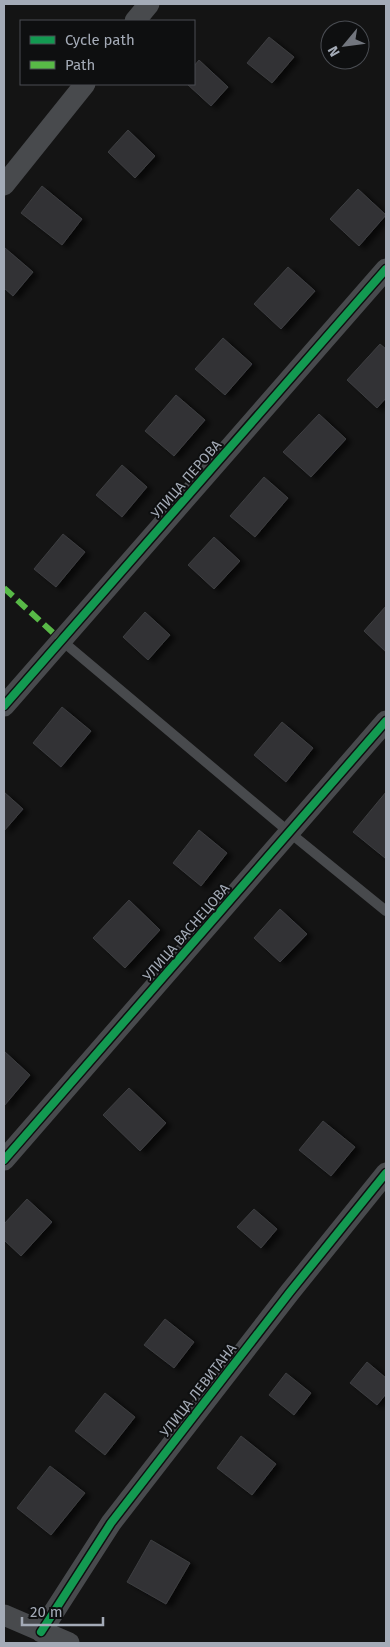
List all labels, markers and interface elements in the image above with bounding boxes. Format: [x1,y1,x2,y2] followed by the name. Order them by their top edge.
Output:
[20,20,195,85] legend
[320,20,370,70] north arrow
[65,31,135,49] text: Cycle path
[324,43,344,59] text: N
[65,56,95,74] text: Path
[148,437,225,522] street label: УЛИЦА ПЕРОВА
[139,880,233,985] street label: УЛИЦА ВАСНЕЦОВА
[157,1340,240,1440] street label: УЛИЦА ЛЕВИТАНА
[22,1594,104,1626] scale bar
[30,1603,63,1621] text: 20 m

